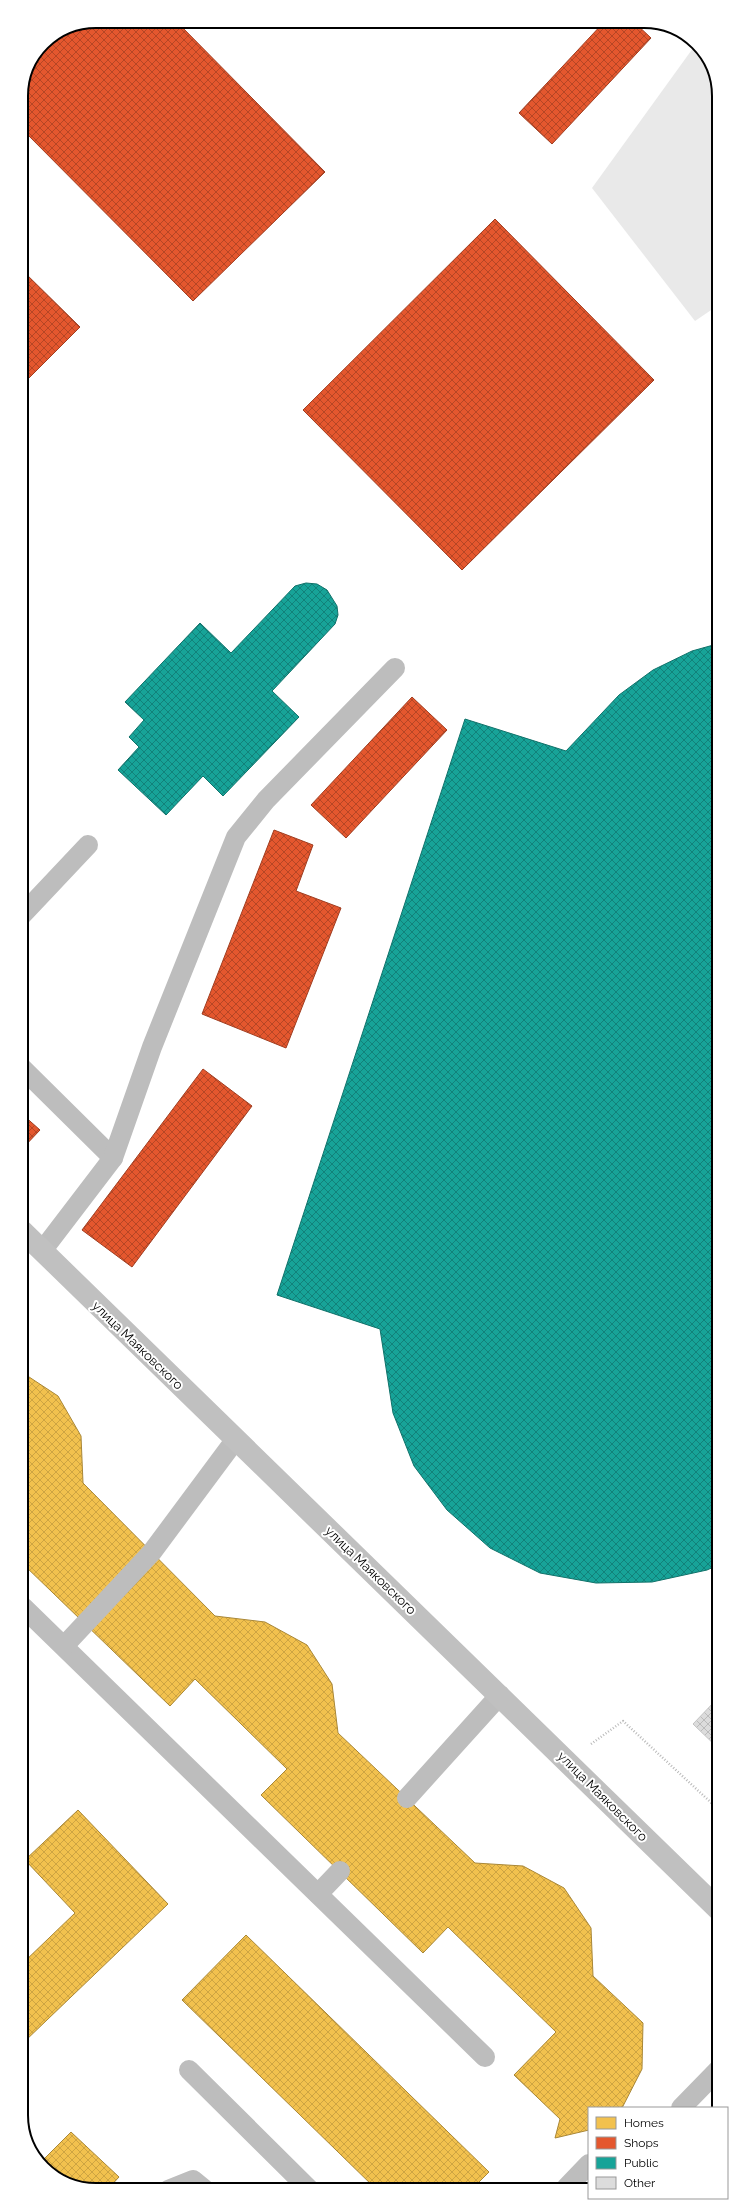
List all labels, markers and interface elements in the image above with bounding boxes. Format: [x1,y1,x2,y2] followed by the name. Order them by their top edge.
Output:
[89,1298,186,1393] street label: улица Маяковского
[322,1523,419,1618] street label: улица Маяковского
[555,1748,651,1844] street label: улица Маяковского
[588,2107,728,2199] legend
[624,2116,664,2130] text: Homes
[624,2136,659,2150] text: Shops
[624,2156,659,2170] text: Public
[624,2176,656,2190] text: Other

